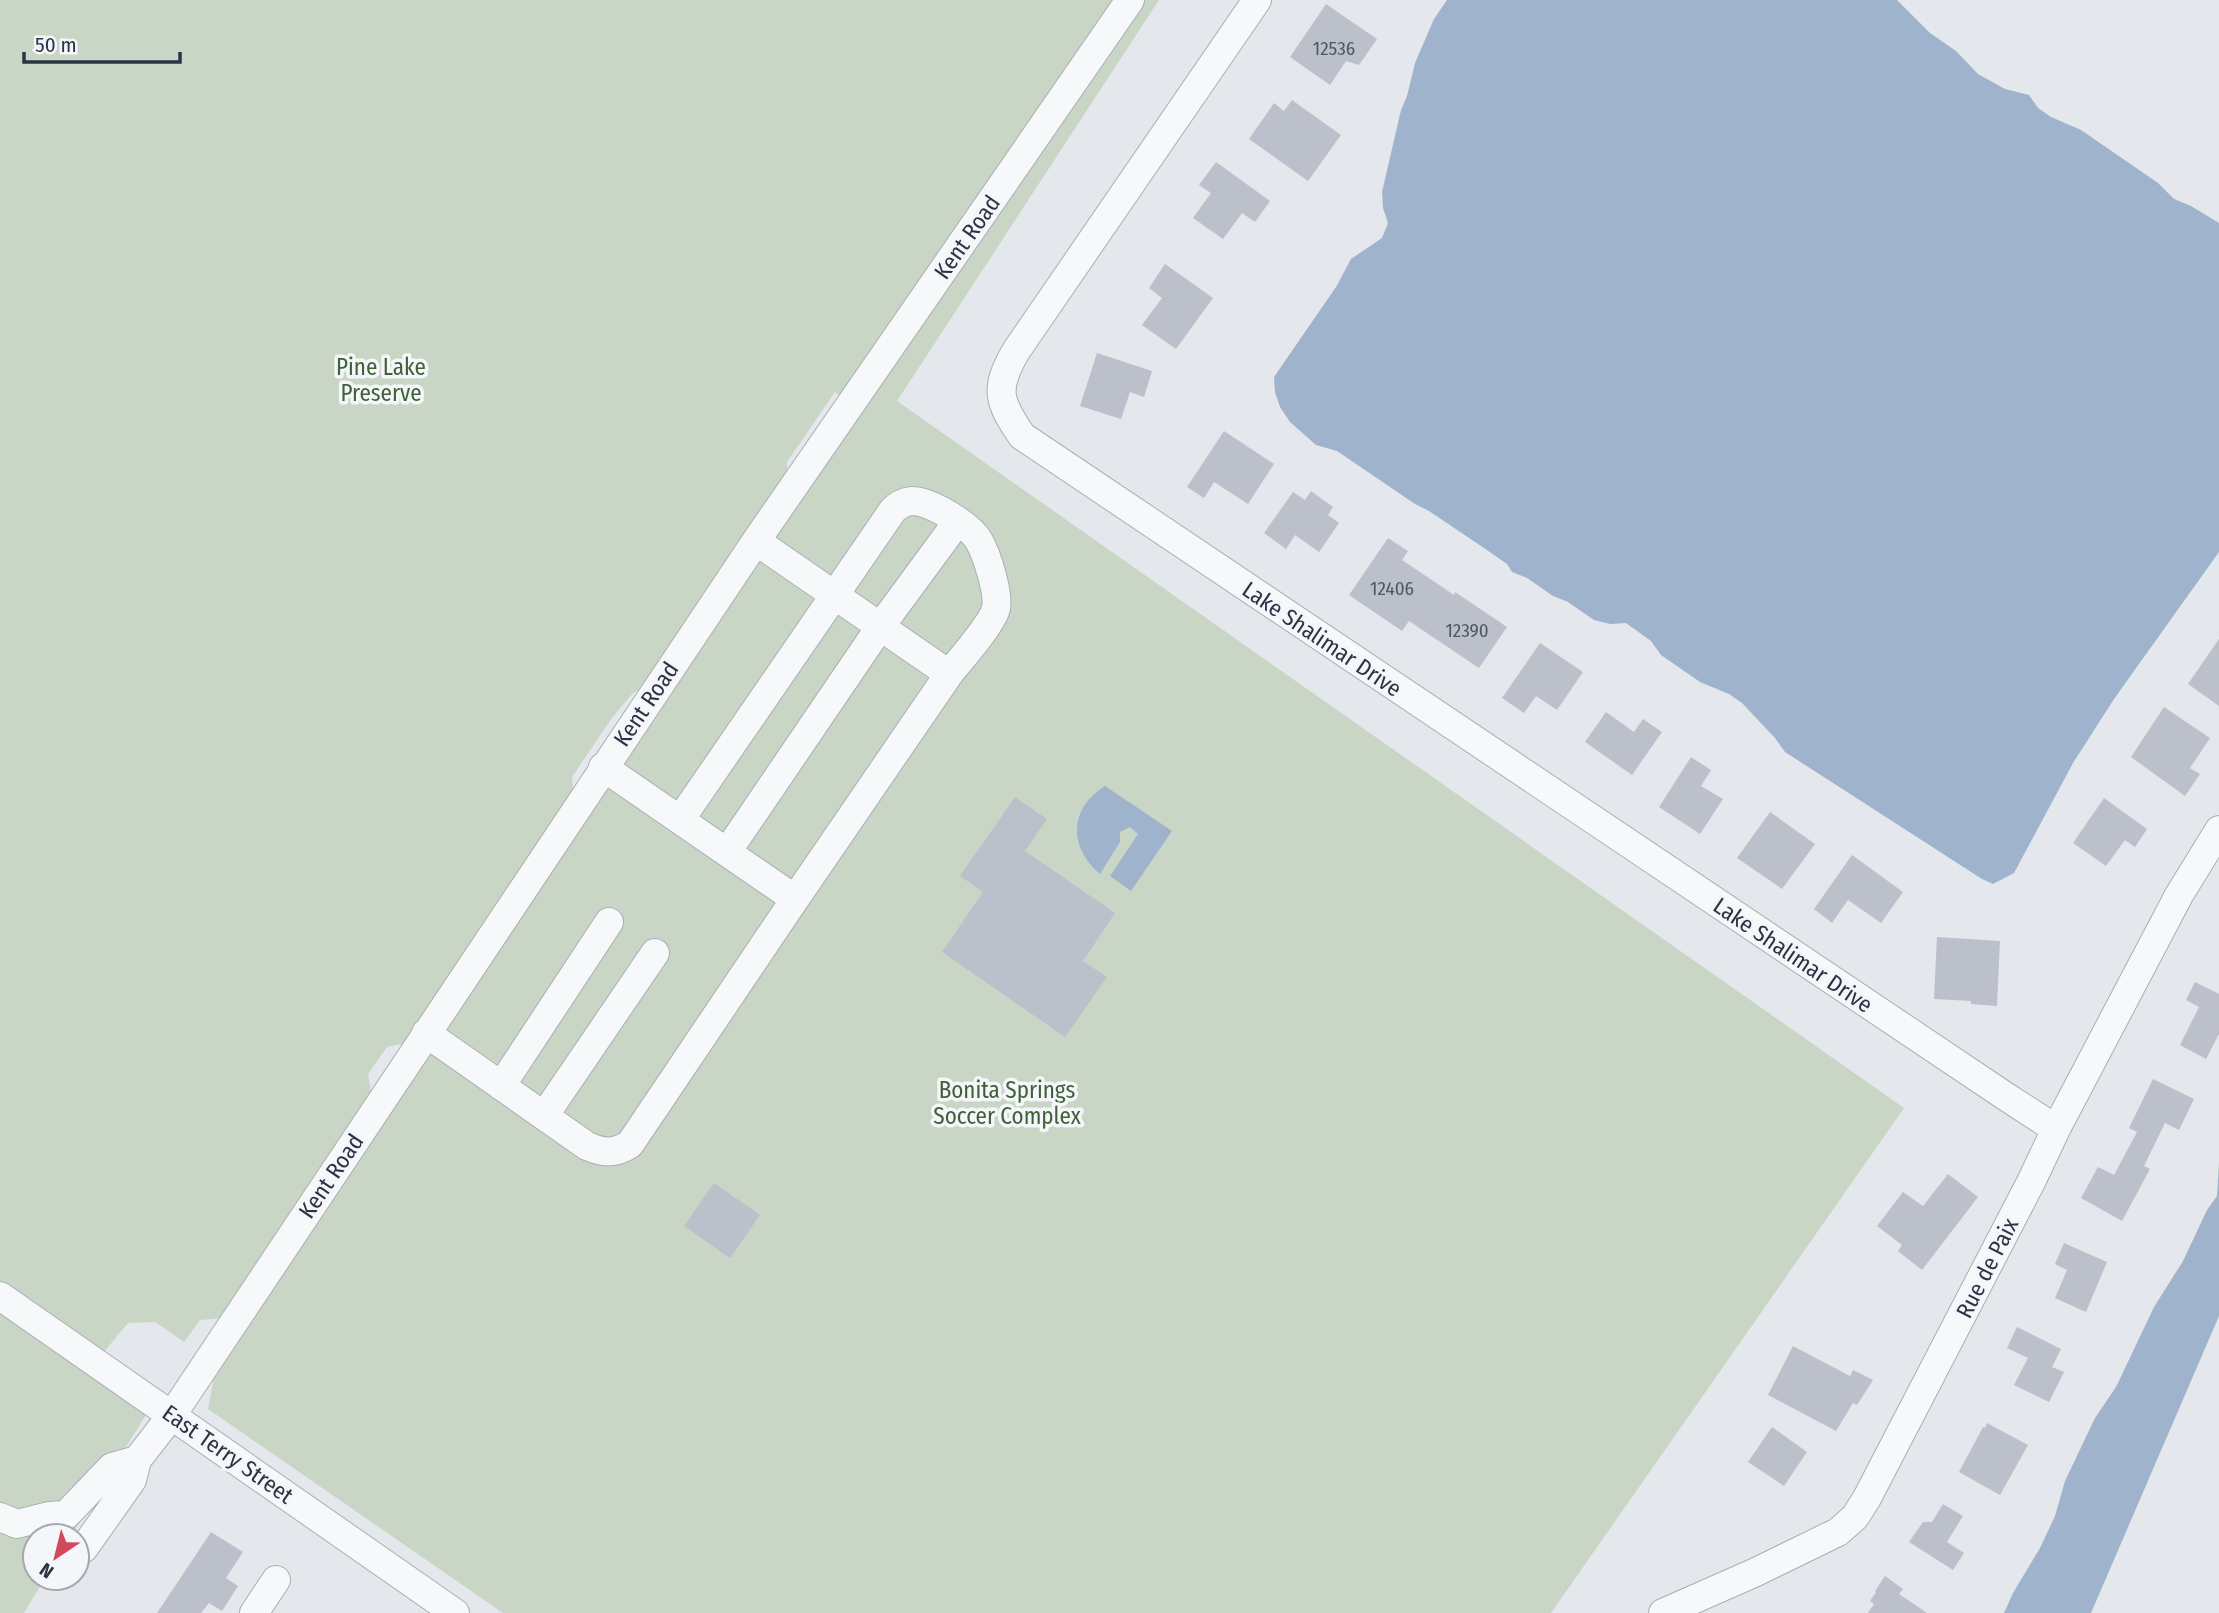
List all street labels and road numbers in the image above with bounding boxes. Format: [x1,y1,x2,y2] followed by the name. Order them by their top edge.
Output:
[928,190,1006,284] street label: Kent Road
[1237,575,1407,703] street label: Lake Shalimar Drive
[608,656,684,752] street label: Kent Road
[1708,891,1878,1019] street label: Lake Shalimar Drive
[293,1128,369,1224] street label: Kent Road
[1950,1213,2024,1323] street label: Rue de Paix
[157,1399,299,1510] street label: East Terry Street

